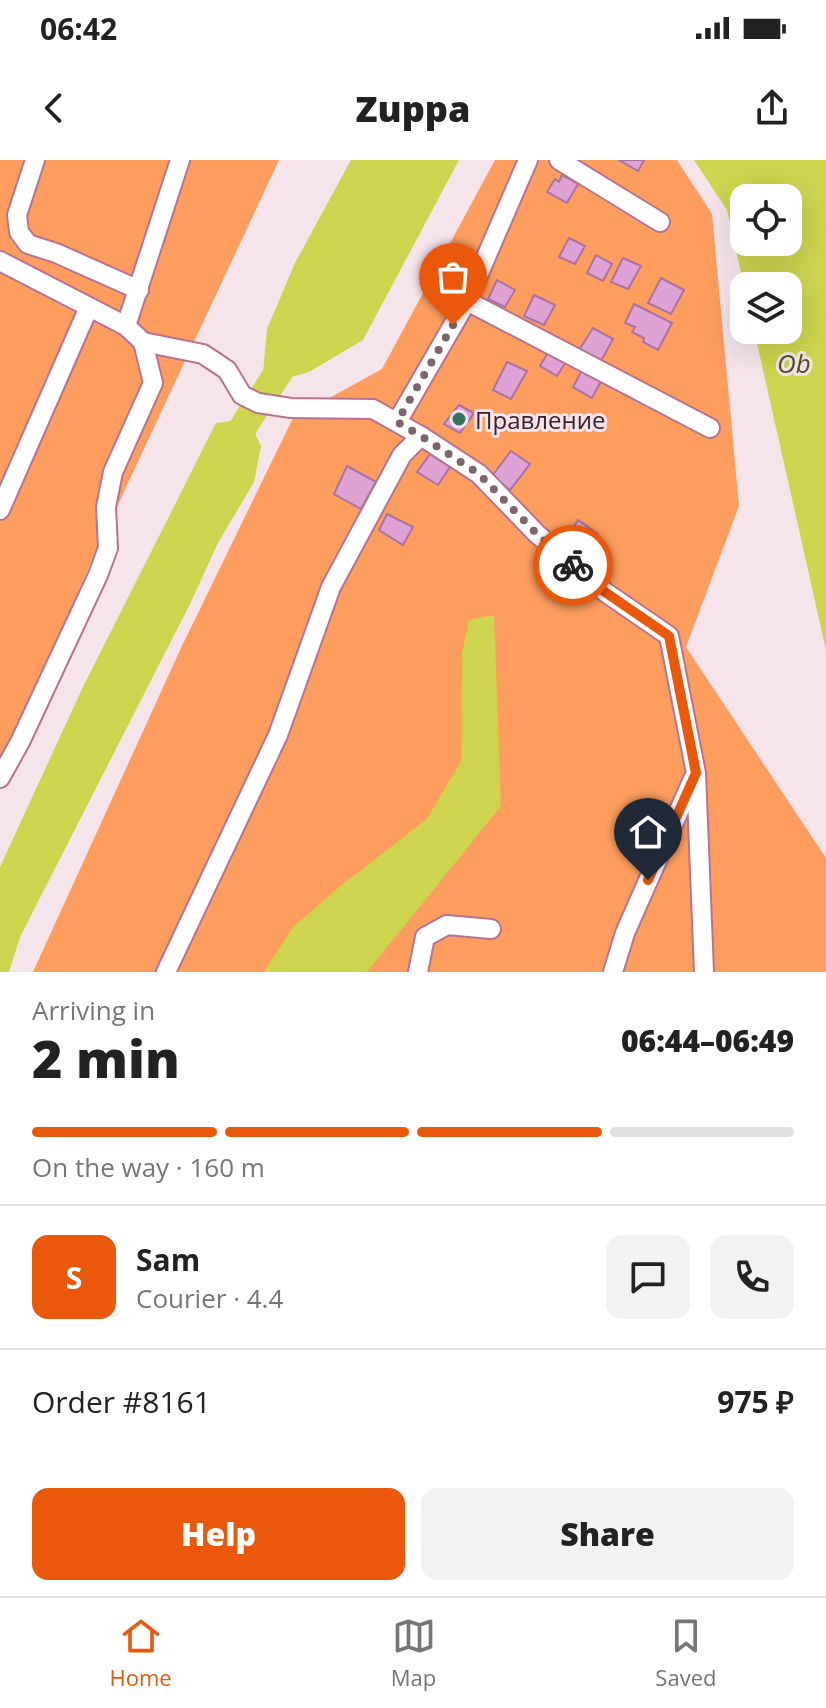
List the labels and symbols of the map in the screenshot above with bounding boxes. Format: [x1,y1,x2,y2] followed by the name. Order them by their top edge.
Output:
[419,243,487,325] pin
[777,345,811,381] water label: Ob
[475,403,605,436] place label: Правление
[450,410,468,428] marker: Правление
[533,525,613,605] courier
[614,798,682,880] pin

